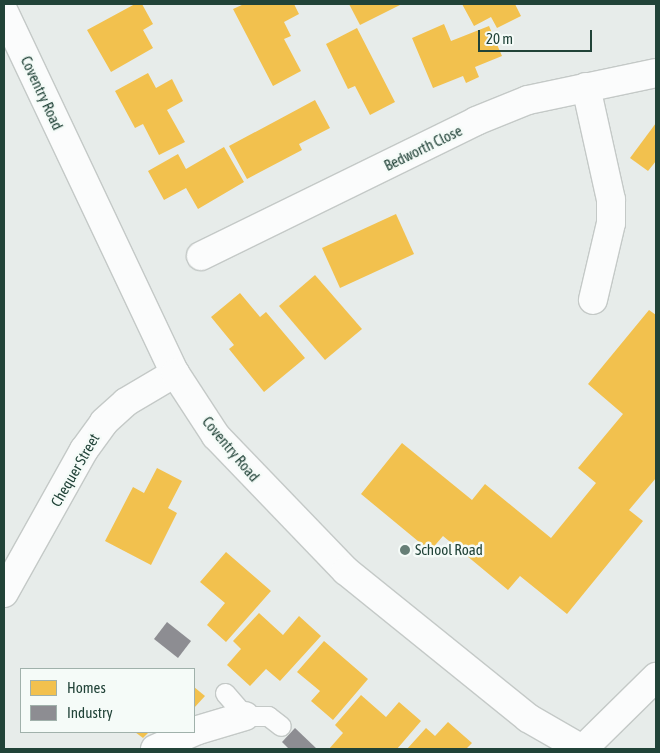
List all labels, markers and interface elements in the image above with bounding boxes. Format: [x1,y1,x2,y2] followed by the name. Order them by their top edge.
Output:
[480,20,594,52] scale bar
[486,30,513,47] text: 20 m
[17,53,67,133] street label: Coventry Road
[381,121,465,175] street label: Bedworth Close
[199,413,263,485] street label: Coventry Road
[47,430,103,510] street label: Chequer Street
[415,541,483,559] place label: School Road
[399,544,411,556] marker: School Road
[20,668,195,733] legend
[67,679,106,696] text: Homes
[67,704,113,721] text: Industry

